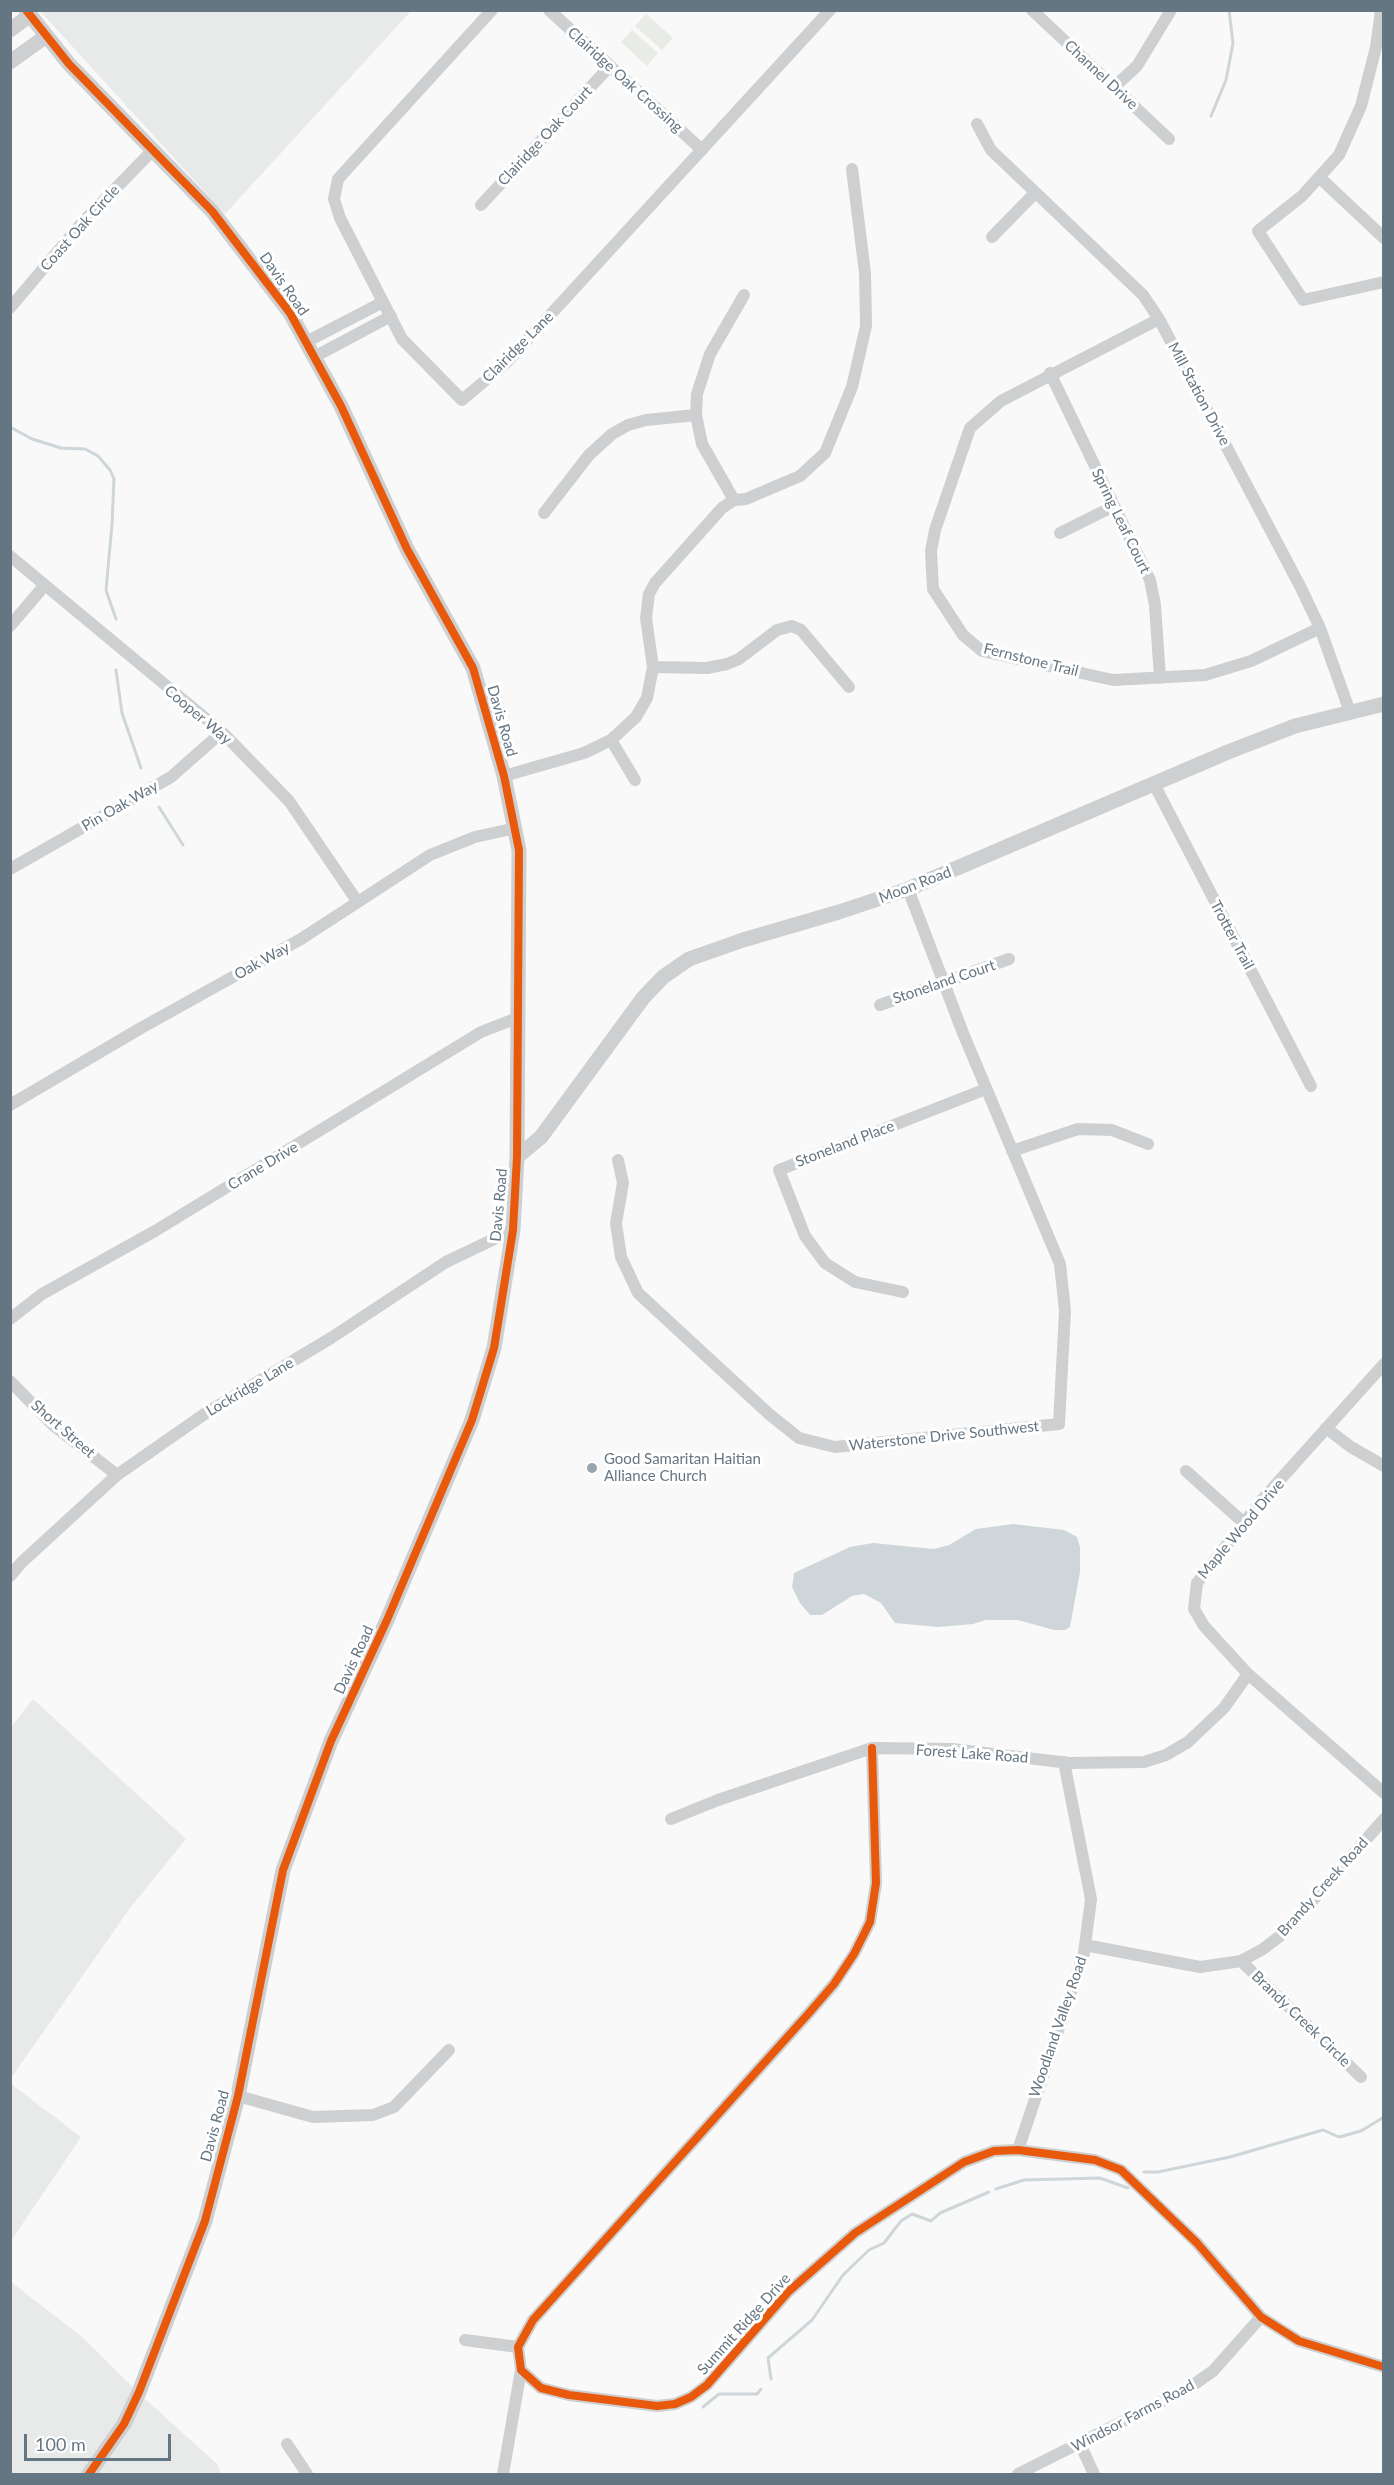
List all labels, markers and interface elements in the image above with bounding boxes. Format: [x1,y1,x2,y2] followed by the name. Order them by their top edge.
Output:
[564,24,686,136] street label: Clairidge Oak Crossing
[1061,36,1141,114] street label: Channel Drive
[494,82,596,190] street label: Clairidge Oak Court
[37,181,123,275] street label: Coast Oak Circle
[256,249,312,319] street label: Davis Road
[479,308,557,386] street label: Clairidge Lane
[1164,339,1234,449] street label: Mill Station Drive
[1088,466,1154,576] street label: Spring Leaf Court
[982,640,1080,680] street label: Fernstone Trail
[161,682,235,748] street label: Cooper Way
[483,683,521,759] street label: Davis Road
[79,777,161,835] street label: Pin Oak Way
[876,863,954,907] street label: Moon Road
[1206,898,1258,972] street label: Trotter Trail
[231,938,293,984] street label: Oak Way
[890,956,998,1008] street label: Stoneland Court
[793,1117,897,1171] street label: Stoneland Place
[225,1138,301,1194] street label: Crane Drive
[487,1168,511,1242] street label: Davis Road
[203,1354,297,1420] street label: Lockridge Lane
[27,1396,99,1462] street label: Short Street
[848,1417,1040,1455] street label: Waterstone Drive Southwest
[604,1450,761,1485] place label: Good Samaritan Haitian Alliance Church
[585,1461,599,1475] marker: Good Samaritan Haitian Alliance Church
[1194,1476,1288,1582] street label: Maple Wood Drive
[330,1623,378,1697] street label: Davis Road
[915,1741,1029,1767] street label: Forest Lake Road
[1274,1834,1372,1940] street label: Brandy Creek Road
[1025,1954,1091,2100] street label: Woodland Valley Road
[1248,1967,1354,2071] street label: Brandy Creek Circle
[197,2088,233,2164] street label: Davis Road
[694,2270,794,2378] street label: Summit Ridge Drive
[1069,2376,1197,2456] street label: Windsor Farms Road
[27,2422,174,2460] scale bar
[35,2433,86,2455] text: 100 m

